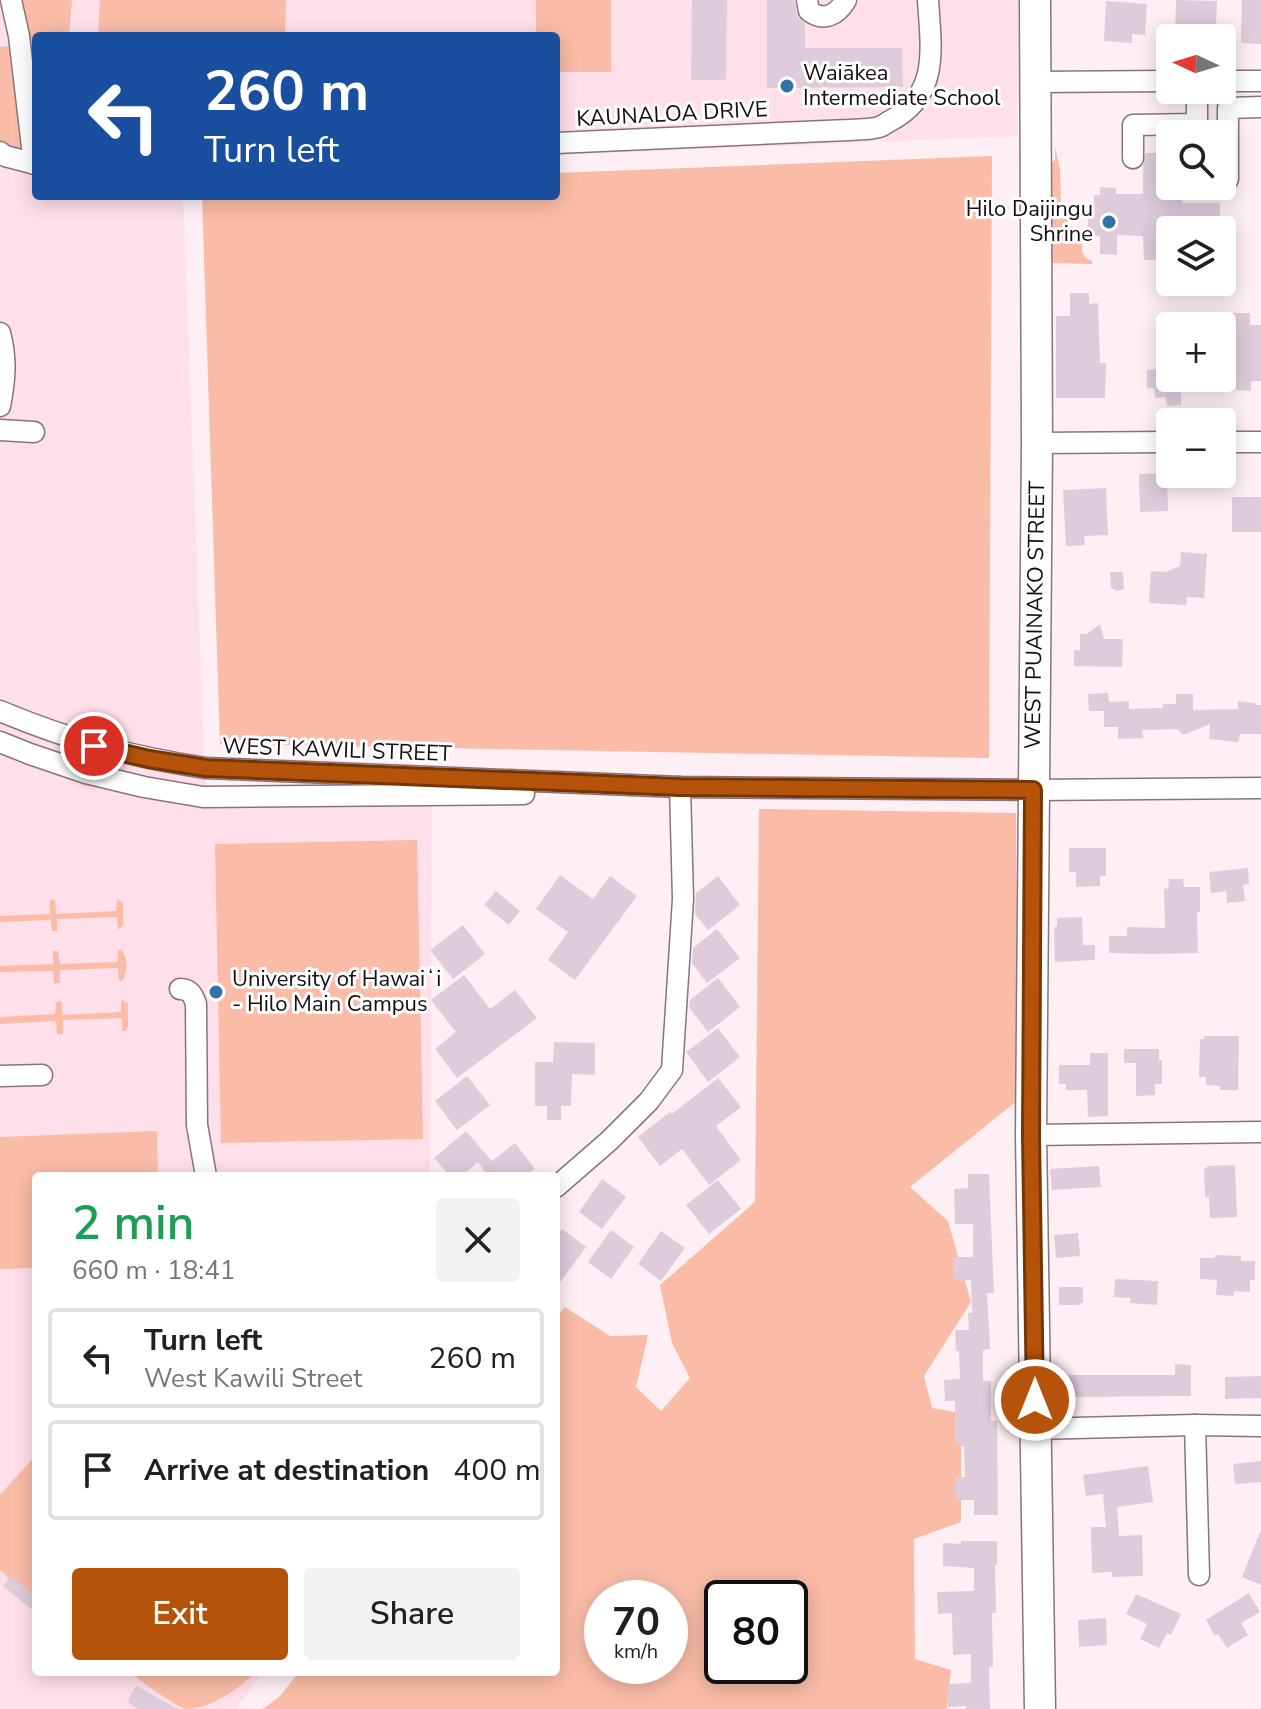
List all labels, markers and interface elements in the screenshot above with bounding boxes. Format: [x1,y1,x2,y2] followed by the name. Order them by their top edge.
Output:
[1156,24,1236,104] north arrow
[1156,24,1236,488] map controls
[204,53,369,130] text: 260 m
[803,58,1001,113] place label: Waiākea Intermediate School
[72,64,176,168] icon: left
[778,77,796,95] marker: Waiākea Intermediate School
[576,94,768,134] street label: KAUNALOA DRIVE
[1156,120,1236,200] button: search
[204,126,339,175] text: Turn left
[966,194,1093,249] place label: Hilo Daijingu Shrine
[1100,213,1118,231] marker: Hilo Daijingu Shrine
[1156,216,1236,296] button: layers
[1156,312,1236,392] button: +
[1156,408,1236,488] button: −
[1018,480,1052,749] street label: WEST PUAINAKO STREET
[60,712,128,780] pin
[72,724,116,768] icon: arrive
[222,731,453,769] street label: WEST KAWILI STREET
[232,964,441,1019] place label: University of Hawaiʻi - Hilo Main Campus
[207,983,225,1001] marker: University of Hawaiʻi - Hilo Main Campus
[72,1190,194,1256] text: 2 min
[436,1198,520,1282] button: close
[72,1253,235,1288] text: 660 m · 18:41
[144,1320,262,1361] text: Turn left
[76,1336,120,1380] icon: left
[429,1338,516,1379] text: 260 m
[993,1358,1077,1442] position arrow
[144,1361,362,1396] text: West Kawili Street
[76,1448,120,1492] icon: arrive
[144,1450,429,1491] text: Arrive at destination
[453,1450,541,1491] text: 400 m
[72,1568,288,1660] button: Exit
[304,1568,520,1660] button: Share
[704,1580,808,1684] speed limit sign: 80
[612,1595,660,1649] text: 70
[614,1638,658,1665] text: km/h

